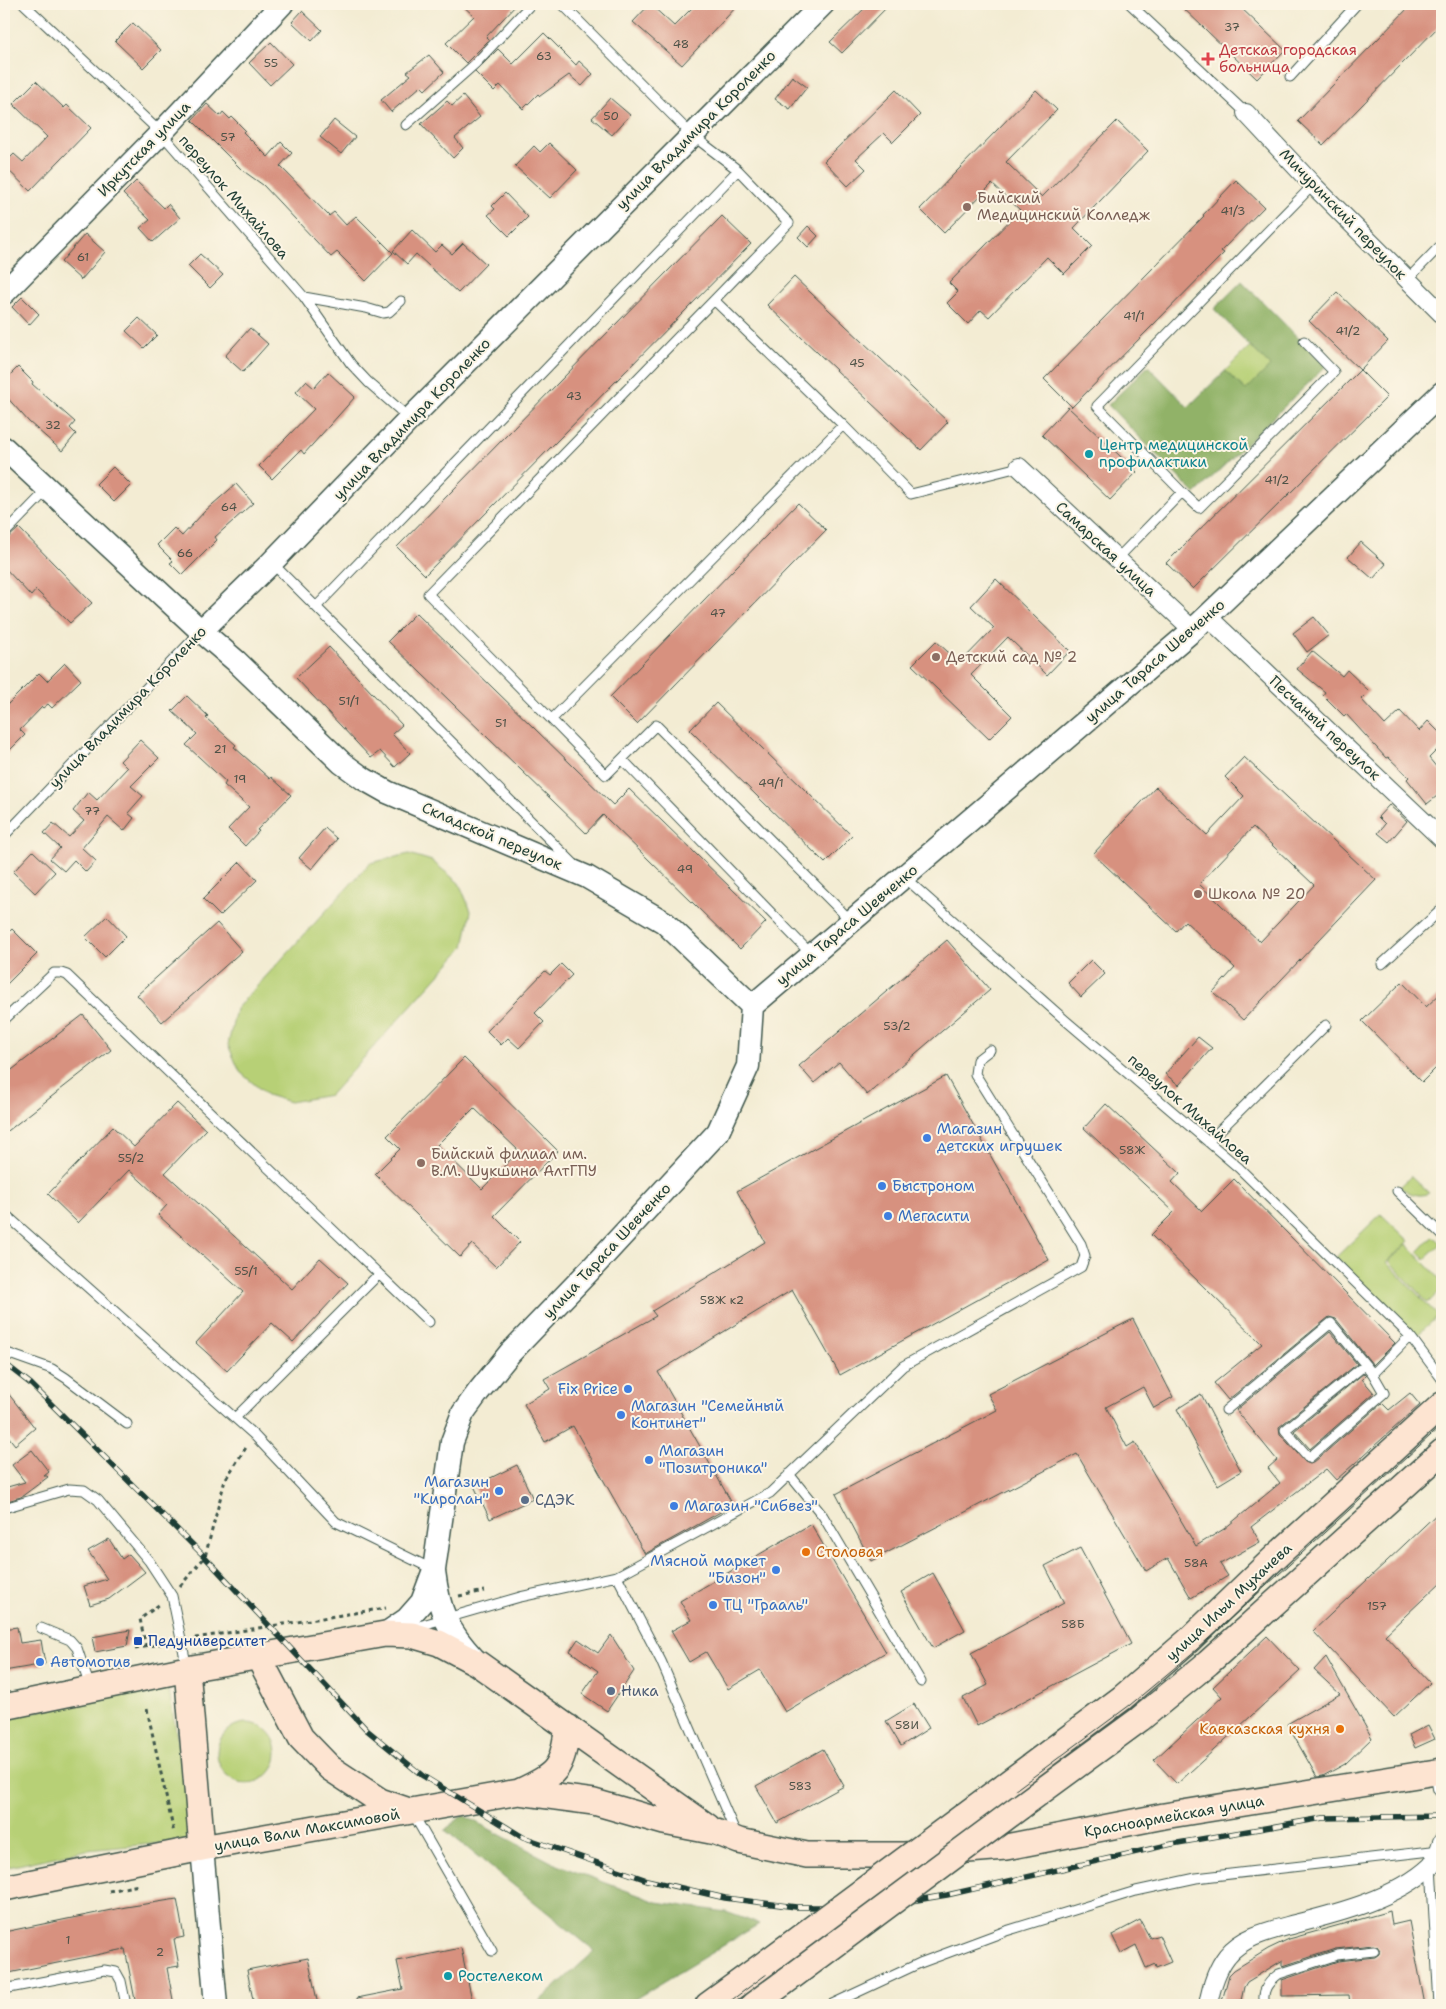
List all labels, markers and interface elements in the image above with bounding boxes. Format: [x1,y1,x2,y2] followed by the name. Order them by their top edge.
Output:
[1224,19,1240,35] house number: 37
[673,36,689,52] house number: 48
[1219,40,1357,77] place label: Детская городская больница
[612,46,780,214] street label: улица Владимира Короленко
[536,48,552,64] house number: 63
[1201,52,1215,66] marker: Детская городская больница
[264,55,278,71] house number: 55
[93,97,195,201] street label: Иркутская улица
[603,108,619,124] house number: 50
[220,129,236,145] house number: 57
[174,131,294,264] street label: переулок Михайлова
[1275,144,1411,284] street label: Мичуринский переулок
[977,188,1151,225] place label: Бийский Медицинский Колледж
[961,201,973,213] marker: Бийский Медицинский Колледж
[1220,203,1246,219] house number: 41/3
[77,249,89,265] house number: 61
[1123,308,1145,324] house number: 41/1
[1336,323,1360,339] house number: 41/2
[329,334,495,504] street label: улица Владимира Короленко
[849,355,865,371] house number: 45
[566,388,582,404] house number: 43
[45,417,61,433] house number: 32
[1099,435,1248,472] place label: Центр медицинской профилактики
[1083,448,1095,460] marker: Центр медицинской профилактики
[1265,472,1289,488] house number: 41/2
[1051,497,1161,601] street label: Самарская улица
[221,499,237,515] house number: 64
[177,545,193,561] house number: 66
[1081,595,1229,727] street label: улица Тараса Шевченко
[710,605,726,621] house number: 47
[45,622,211,792] street label: улица Владимира Короленко
[946,647,1077,667] place label: Детский сад № 2
[930,651,942,663] marker: Детский сад № 2
[1265,671,1385,785] street label: Песчаный переулок
[339,693,359,709] house number: 51/1
[495,715,507,731] house number: 51
[214,741,226,757] house number: 21
[234,771,246,787] house number: 19
[758,775,784,791] house number: 49/1
[419,797,565,875] street label: Складской переулок
[84,803,100,819] house number: 77
[772,860,922,990] street label: улица Тараса Шевченко
[677,861,693,877] house number: 49
[1208,884,1305,904] place label: Школа № 20
[1192,888,1204,900] marker: Школа № 20
[883,1018,911,1034] house number: 53/2
[1124,1049,1257,1169] street label: переулок Михайлова
[937,1119,1062,1156] place label: Магазин детских игрушек
[921,1132,933,1144] marker: Магазин детских игрушек
[1119,1142,1145,1158] house number: 58Ж
[431,1144,597,1181] place label: Бийский филиал им. В.М. Шукшина АлтГПУ
[118,1150,144,1166] house number: 55/2
[415,1157,427,1169] marker: Бийский филиал им. В.М. Шукшина АлтГПУ
[892,1176,975,1196] place label: Быстроном
[539,1179,675,1323] street label: улица Тараса Шевченко
[876,1180,888,1192] marker: Быстроном
[898,1206,970,1226] place label: Мегасити
[882,1210,894,1222] marker: Мегасити
[234,1263,258,1279] house number: 55/1
[700,1292,744,1308] house number: 58Ж к2
[558,1379,618,1399] place label: Fix Price
[622,1383,634,1395] marker: Fix Price
[631,1396,784,1433] place label: Магазин "Семейный Континет"
[615,1409,627,1421] marker: Магазин "Семейный Континет"
[659,1441,767,1478] place label: Магазин "Позитроника"
[643,1454,655,1466] marker: Магазин "Позитроника"
[413,1472,489,1509] place label: Магазин "Киролан"
[493,1485,505,1497] marker: Магазин "Киролан"
[535,1490,575,1510] place label: СДЭК
[519,1494,531,1506] marker: СДЭК
[684,1496,818,1516] place label: Магазин "Сибвез"
[668,1500,680,1512] marker: Магазин "Сибвез"
[1162,1538,1297,1666] street label: улица Ильи Мухачева
[816,1542,883,1562] place label: Столовая
[800,1546,812,1558] marker: Столовая
[650,1551,766,1588] place label: Мясной маркет "Бизон"
[1184,1555,1208,1571] house number: 58А
[770,1564,782,1576] marker: Мясной маркет "Бизон"
[723,1595,808,1615] place label: ТЦ "Грааль"
[1367,1598,1387,1614] house number: 157
[707,1599,719,1611] marker: ТЦ "Грааль"
[1061,1616,1085,1632] house number: 58Б
[148,1631,267,1651] place label: Педуниверситет
[132,1635,144,1647] marker: Педуниверситет
[50,1652,130,1672] place label: Автомотив
[34,1656,46,1668] marker: Автомотив
[621,1681,659,1701] place label: Ника
[605,1685,617,1697] marker: Ника
[895,1717,919,1733] house number: 58И
[1199,1719,1330,1739] place label: Кавказская кухня
[1334,1723,1346,1735] marker: Кавказская кухня
[789,1778,811,1794] house number: 58З
[1082,1790,1266,1842] street label: Красноармейская улица
[213,1804,401,1856] street label: улица Вали Максимовой
[65,1932,71,1948] house number: 1
[156,1944,164,1960] house number: 2
[458,1966,543,1986] place label: Ростелеком
[442,1970,454,1982] marker: Ростелеком

